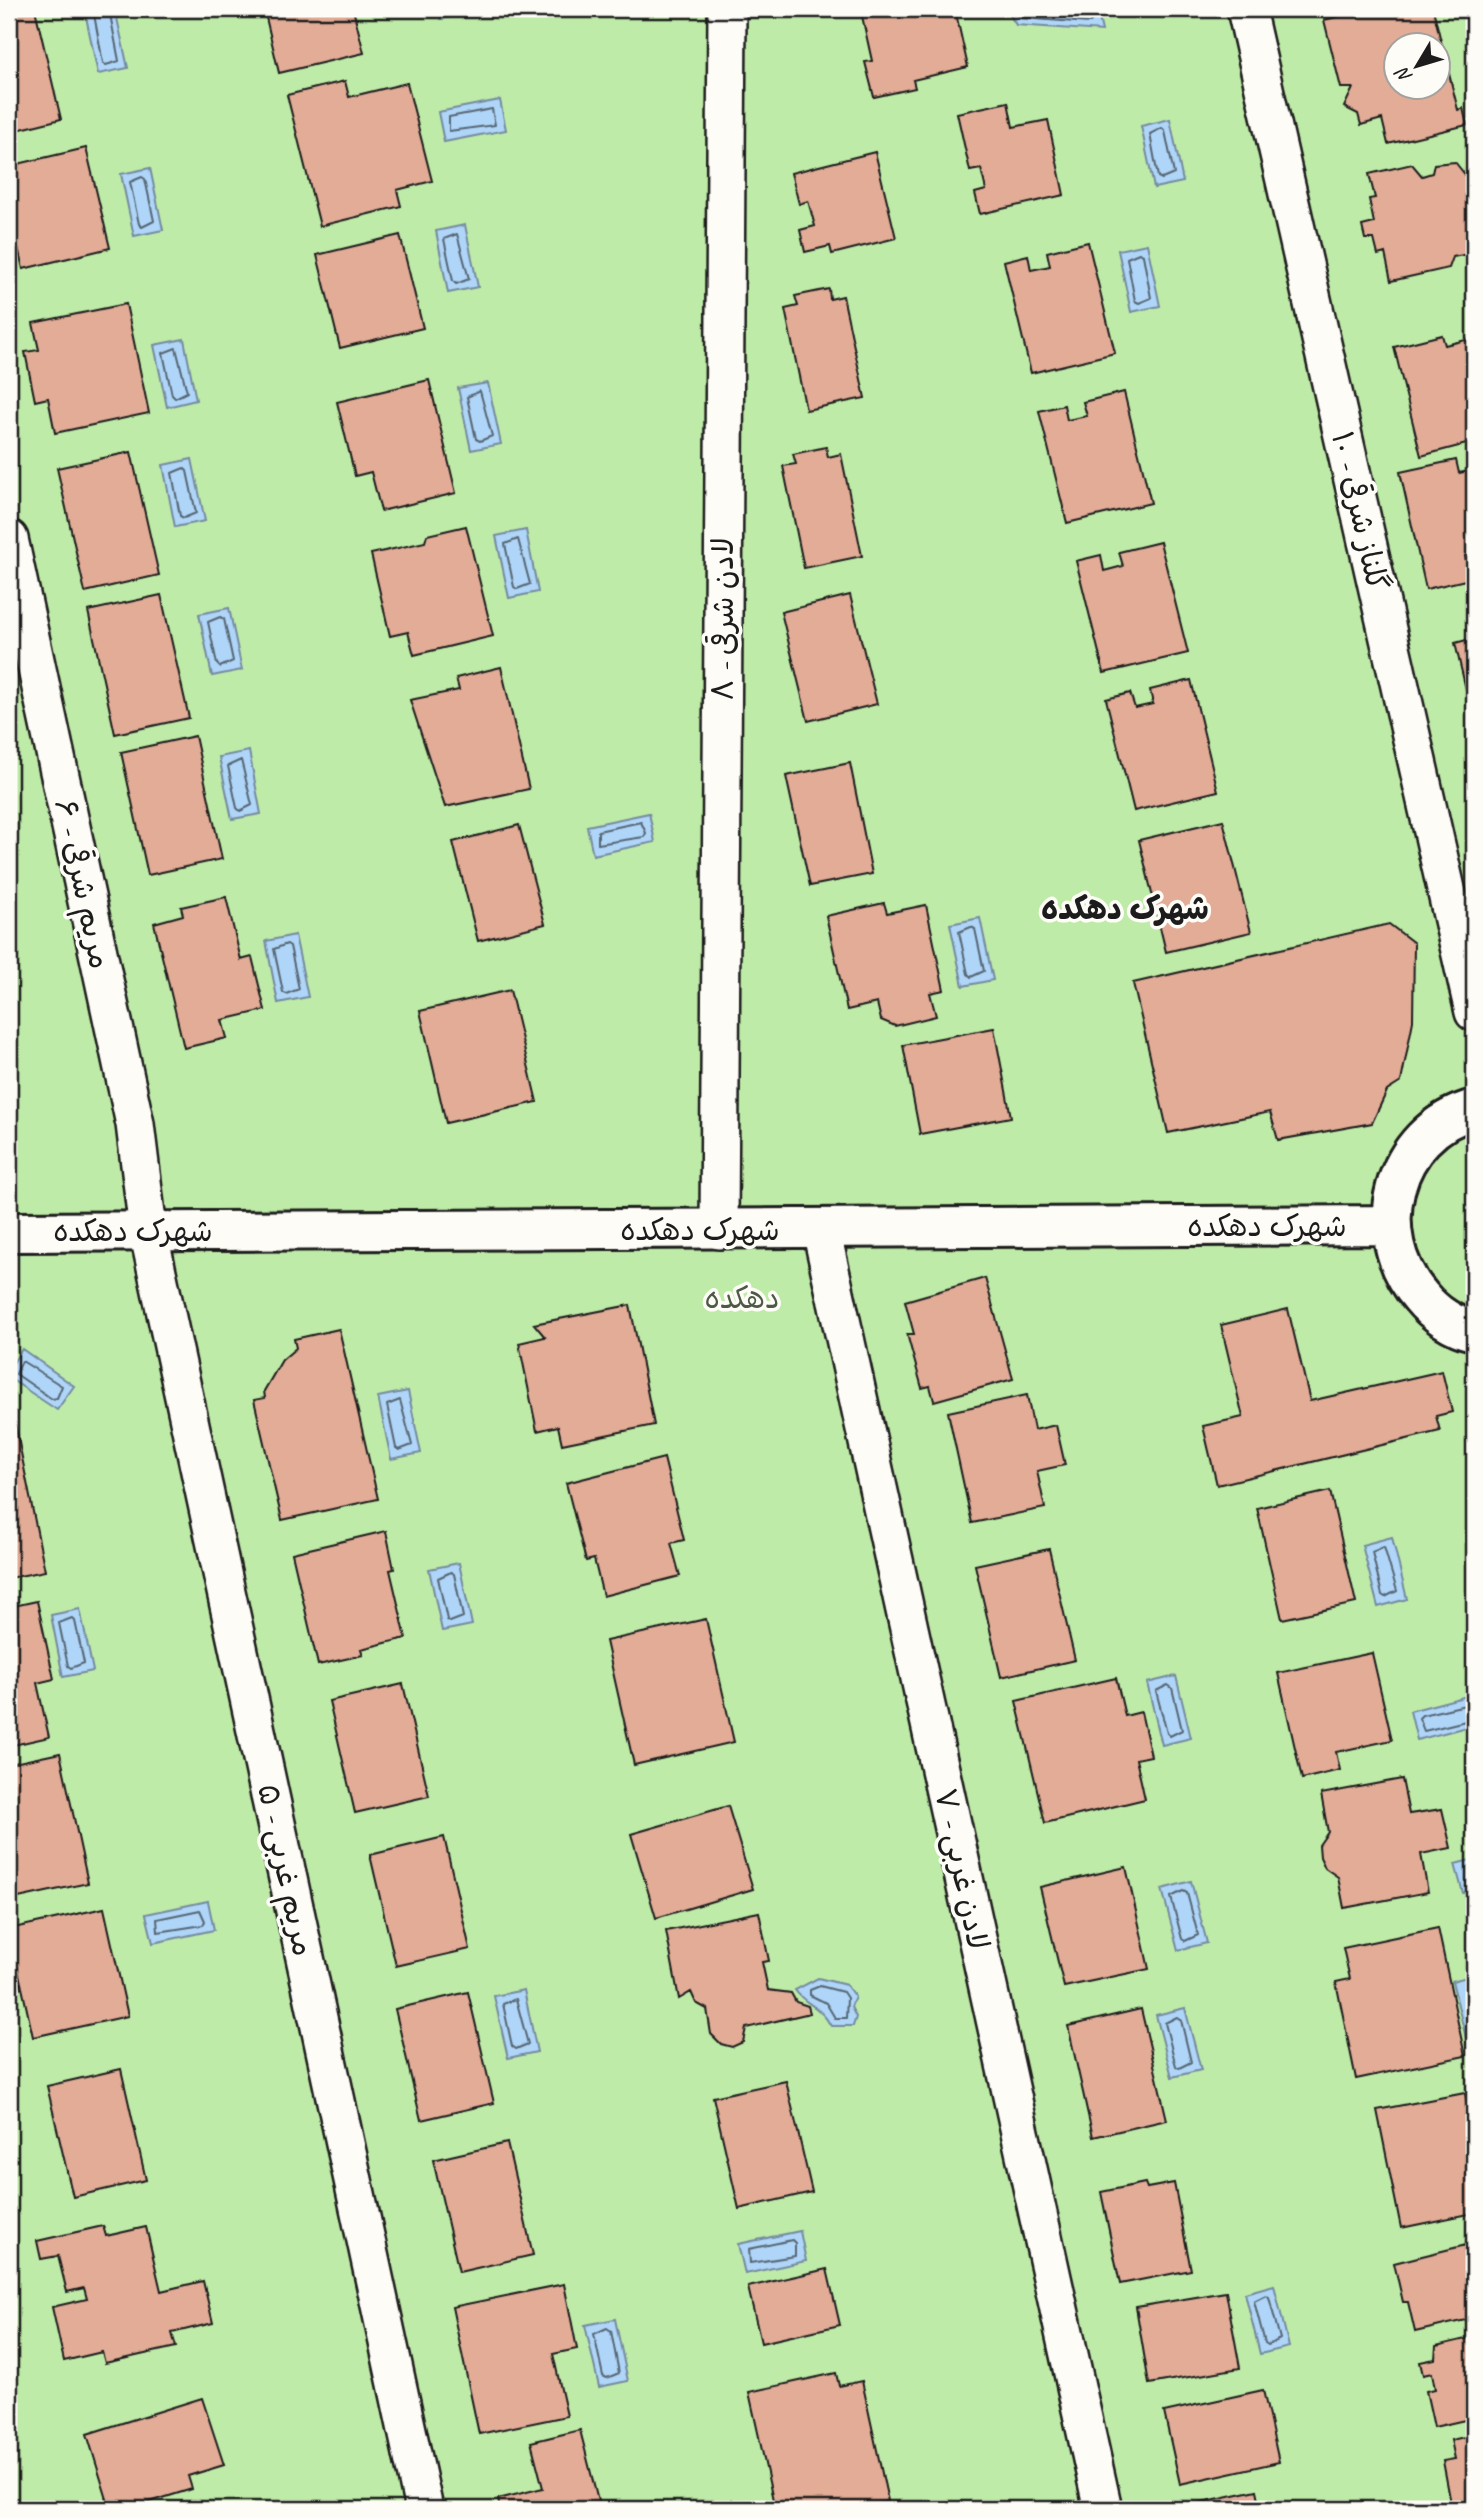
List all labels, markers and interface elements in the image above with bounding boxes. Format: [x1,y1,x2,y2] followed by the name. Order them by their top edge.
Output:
[1382,32,1452,102] north arrow
[1389,61,1417,88] text: N
[1323,428,1397,594] street label: گلناز شرقی - ۱۰
[704,537,742,701] street label: لادن شرقی - ۸
[44,796,119,973] street label: مریم شرقی - ۶
[1041,888,1209,929] district label: شهرک دهکده
[1187,1207,1347,1245] street label: شهرک دهکده
[620,1211,780,1249] street label: شهرک دهکده
[53,1212,213,1250] street label: شهرک دهکده
[705,1279,780,1317] park label: دهکده
[246,1781,323,1960] street label: مریم غربی - ۵
[926,1785,998,1953] street label: لادن غربی - ۷

